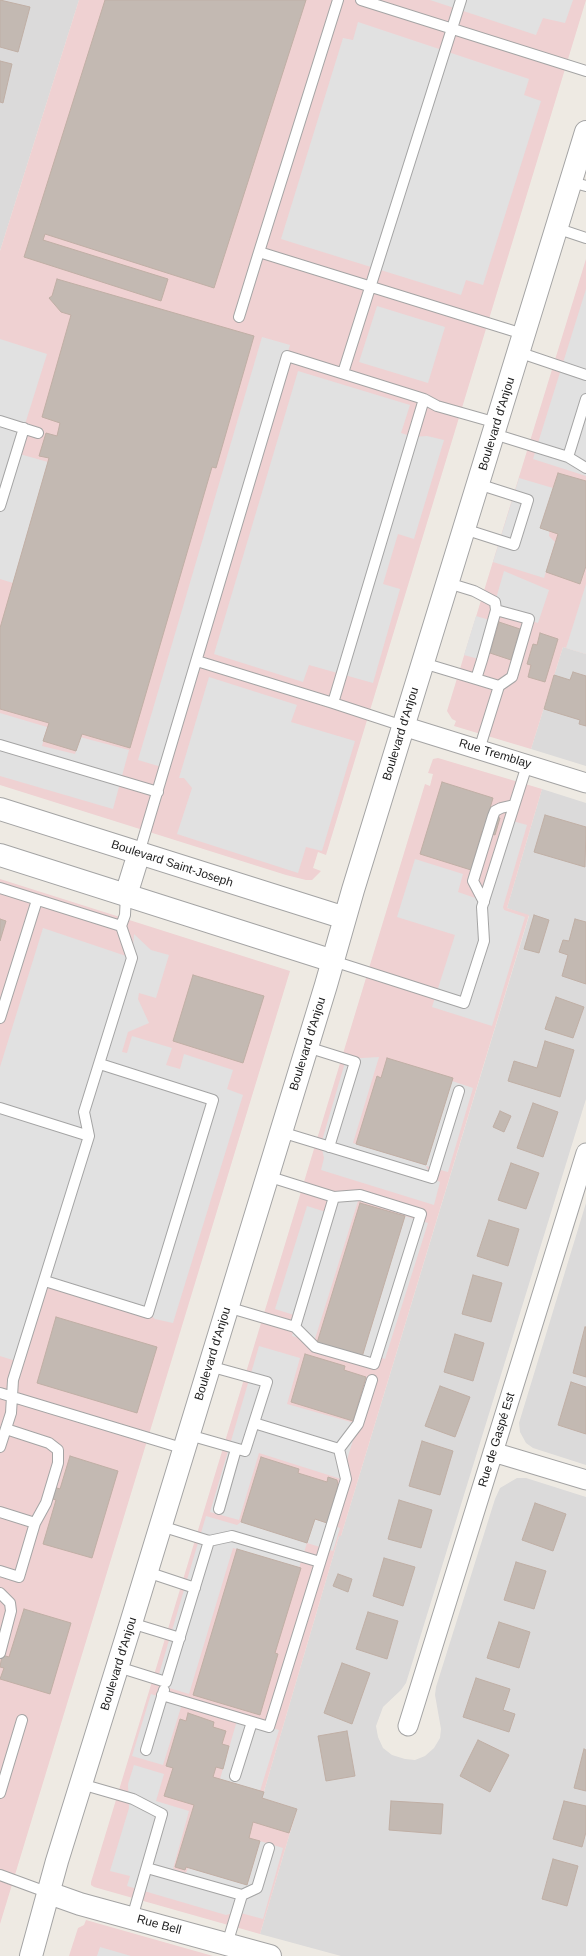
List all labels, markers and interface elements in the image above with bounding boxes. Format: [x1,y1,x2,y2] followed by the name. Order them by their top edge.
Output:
[476,376,518,472] street label: Boulevard d'Anjou
[380,686,422,782] street label: Boulevard d'Anjou
[457,736,533,772] street label: Rue Tremblay
[109,837,235,891] street label: Boulevard Saint-Joseph
[287,996,329,1092] street label: Boulevard d'Anjou
[192,1306,234,1402] street label: Boulevard d'Anjou
[476,1391,518,1489] street label: Rue de Gaspé Est
[98,1616,140,1712] street label: Boulevard d'Anjou
[135,1912,183,1938] street label: Rue Bell

